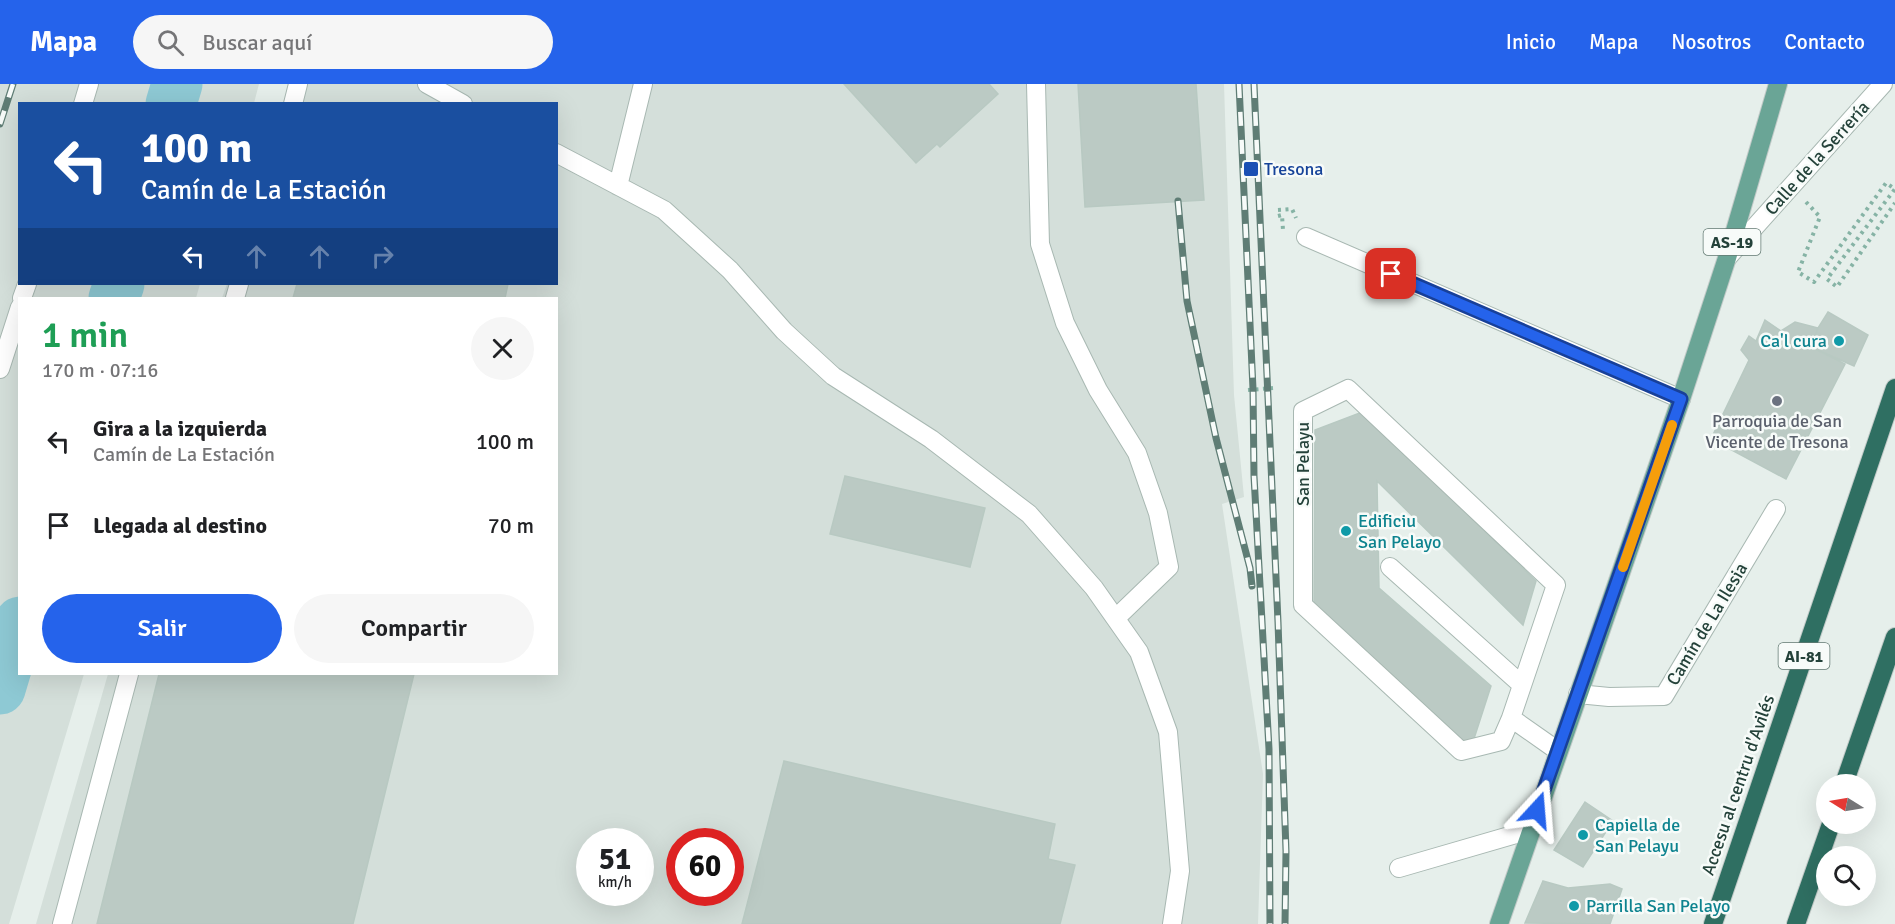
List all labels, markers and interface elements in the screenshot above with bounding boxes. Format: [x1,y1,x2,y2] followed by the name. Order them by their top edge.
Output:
[133,15,553,69] search box
[30,25,97,59] text: Mapa
[154,26,187,59] icon: search
[202,29,312,56] text: Buscar aquí
[1506,29,1556,55] text: Inicio
[1589,29,1638,55] text: Mapa
[1671,29,1751,55] text: Nosotros
[1784,29,1865,55] text: Contacto
[1760,96,1874,220] street label: Calle de la Serrería
[141,123,252,174] text: 100 m
[42,126,120,204] icon: left
[1264,158,1323,180] place label: Tresona
[1242,160,1260,178] marker: Tresona
[141,174,387,207] text: Camín de La Estación
[1704,229,1760,255] road number: AS-19
[177,240,210,273] icon: left
[240,240,273,273] icon: ahead
[303,240,336,273] icon: ahead
[366,240,399,273] icon: right
[1365,248,1416,299] pin
[1374,257,1407,290] icon: arrive
[42,313,128,358] text: 1 min
[471,317,534,380] button: close
[1760,330,1827,352] place label: Ca'l cura
[1832,334,1846,348] marker: Ca'l cura
[42,358,158,383] text: 170 m · 07:16
[1770,394,1784,408] marker: Parroquia de San Vicente de Tresona
[1705,410,1849,453] place label: Parroquia de San Vicente de Tresona
[93,415,267,442] text: Gira a la izquierda
[1292,422,1314,506] street label: San Pelayu
[42,425,75,458] icon: left
[476,428,534,455] text: 100 m
[93,442,275,467] text: Camín de La Estación
[42,509,75,542] icon: arrive
[1358,510,1441,553] place label: Edificiu San Pelayo
[93,512,267,539] text: Llegada al destino
[488,512,534,539] text: 70 m
[1339,524,1353,538] marker: Edificiu San Pelayo
[1662,559,1752,689] street label: Camín de La Ilesia
[42,594,282,663] button: Salir
[294,594,534,663] button: Compartir
[1778,643,1830,669] road number: AI-81
[1697,692,1779,878] street label: Accesu al centru d'Avilés
[1816,774,1876,834] north arrow
[1816,774,1876,906] map controls
[1505,778,1569,842] position arrow
[1595,814,1680,857] place label: Capiella de San Pelayu
[666,828,744,906] speed limit sign: 60
[1576,828,1590,842] marker: Capiella de San Pelayu
[599,841,631,878] text: 51
[1816,846,1876,906] button: search
[598,873,632,891] text: km/h
[1586,895,1730,917] place label: Parrilla San Pelayo
[1567,899,1581,913] marker: Parrilla San Pelayo

